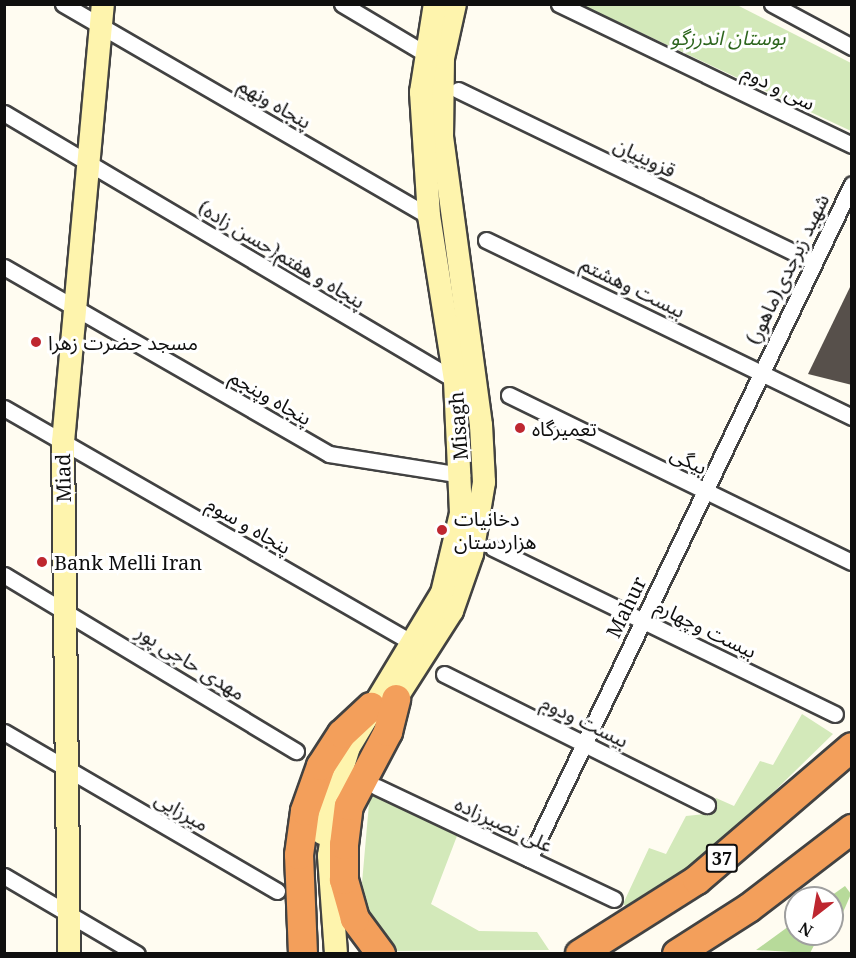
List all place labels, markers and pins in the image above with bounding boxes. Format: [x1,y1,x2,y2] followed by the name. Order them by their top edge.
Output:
[48,330,198,354] place label: مسجد حضرت زهرا
[29,335,43,349] marker: مسجد حضرت زهرا
[532,416,597,440] place label: تعمیرگاه
[513,421,527,435] marker: تعمیرگاه
[454,506,537,553] place label: دخانیات هزاردستان
[435,523,449,537] marker: دخانیات هزاردستان
[54,550,202,574] place label: Bank Melli Iran
[35,555,49,569] marker: Bank Melli Iran

